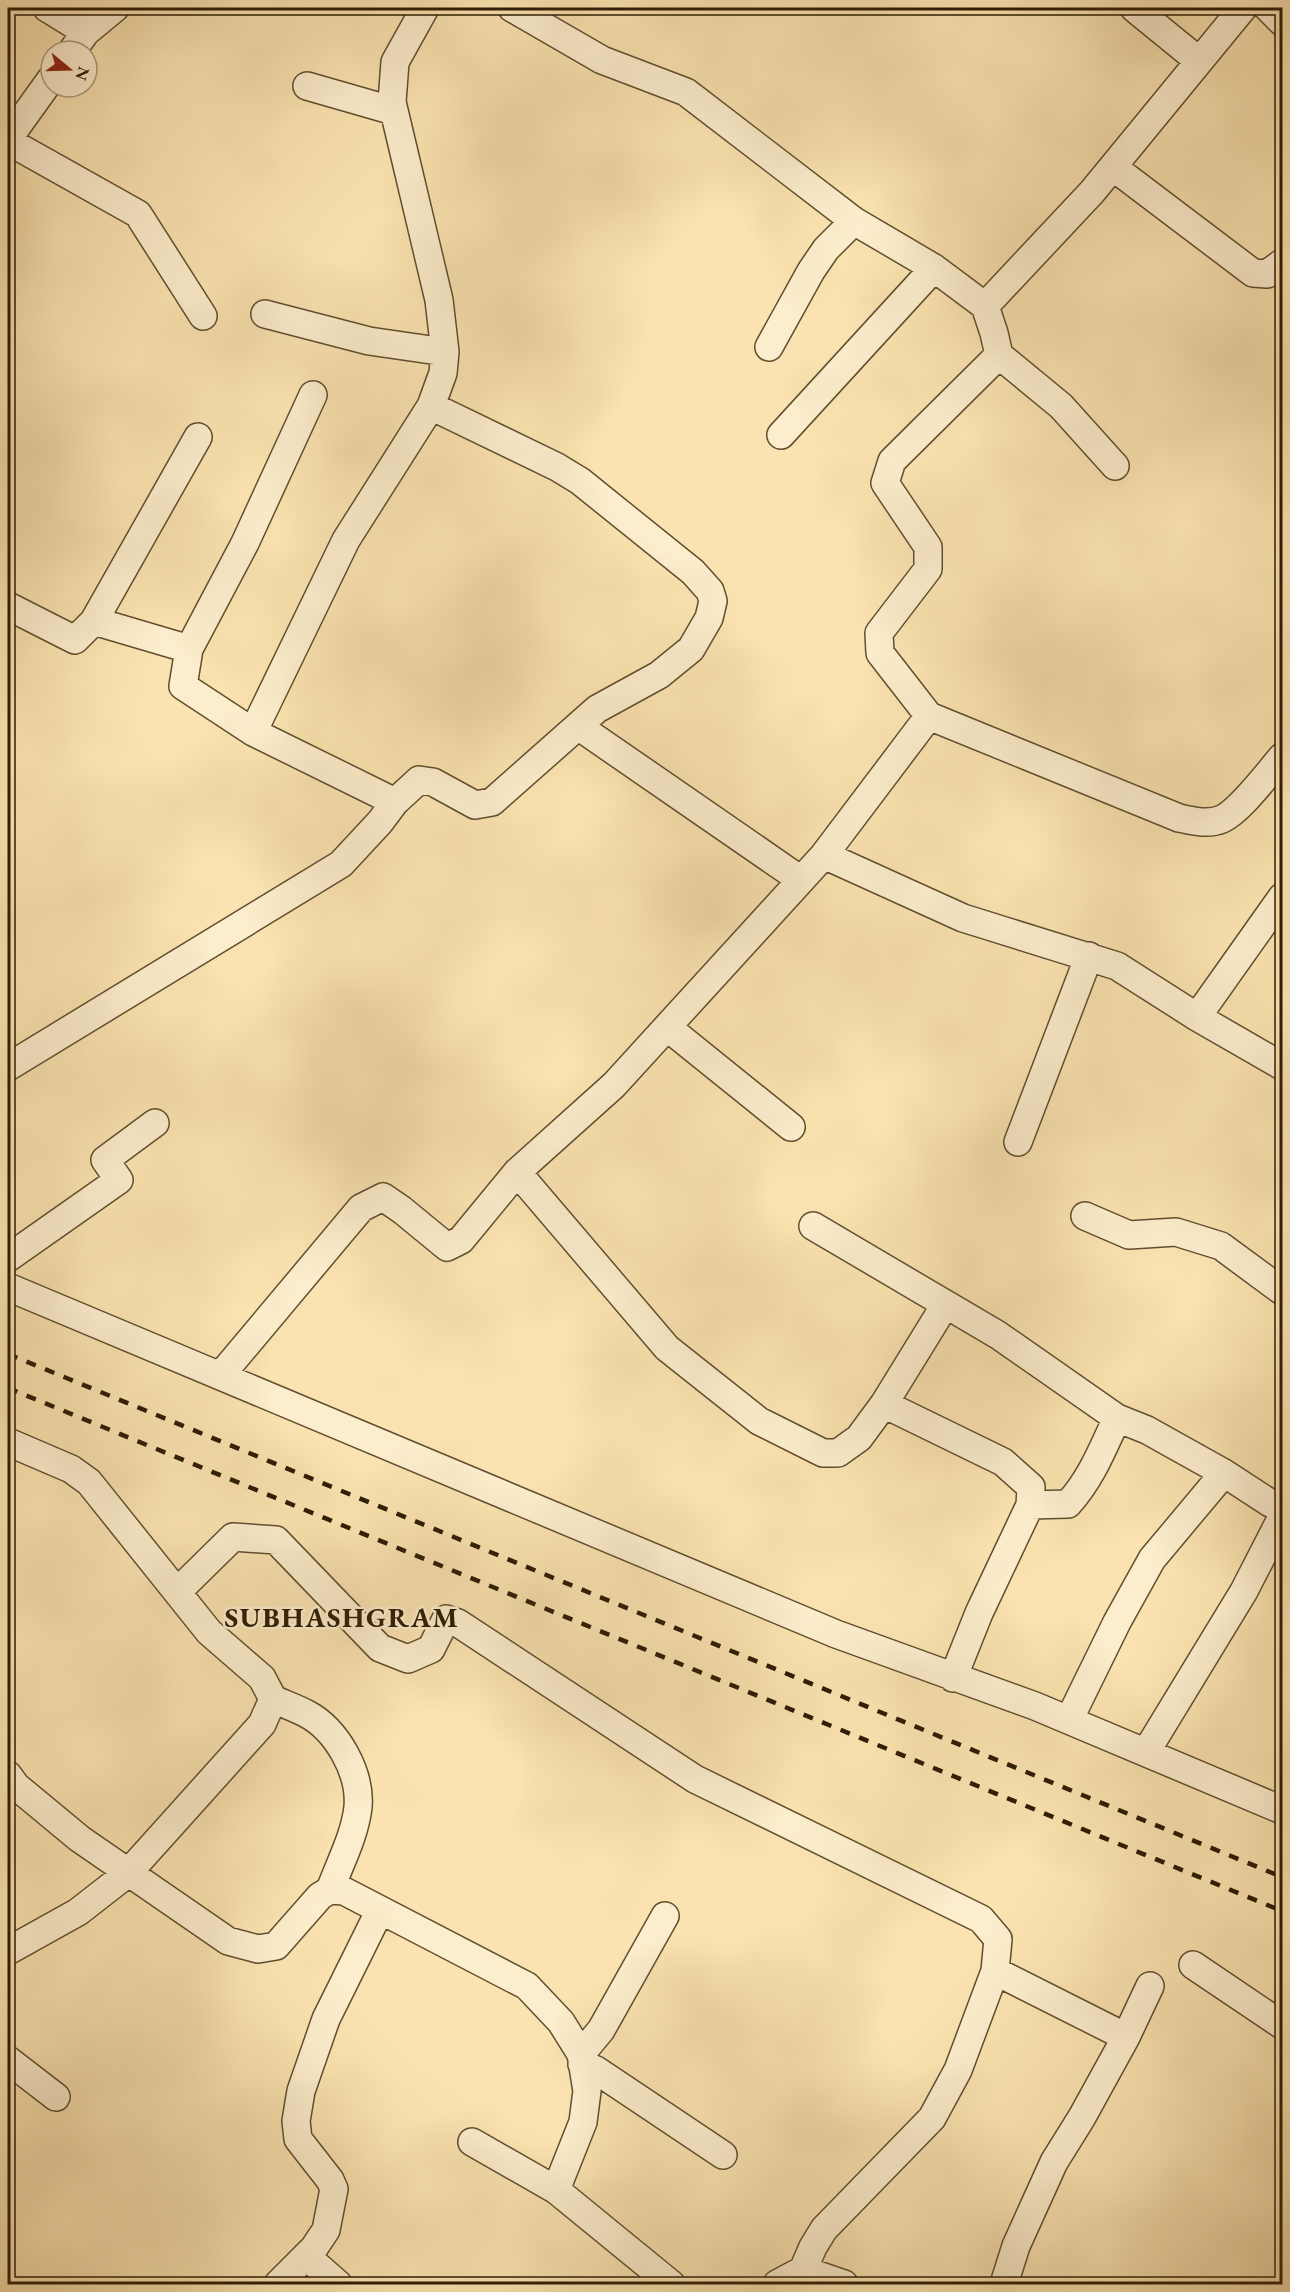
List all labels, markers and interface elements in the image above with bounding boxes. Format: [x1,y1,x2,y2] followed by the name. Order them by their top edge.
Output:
[39,39,99,99] north arrow
[71,64,95,83] text: N
[224,1599,460,1635] district label: SUBHASHGRAM

